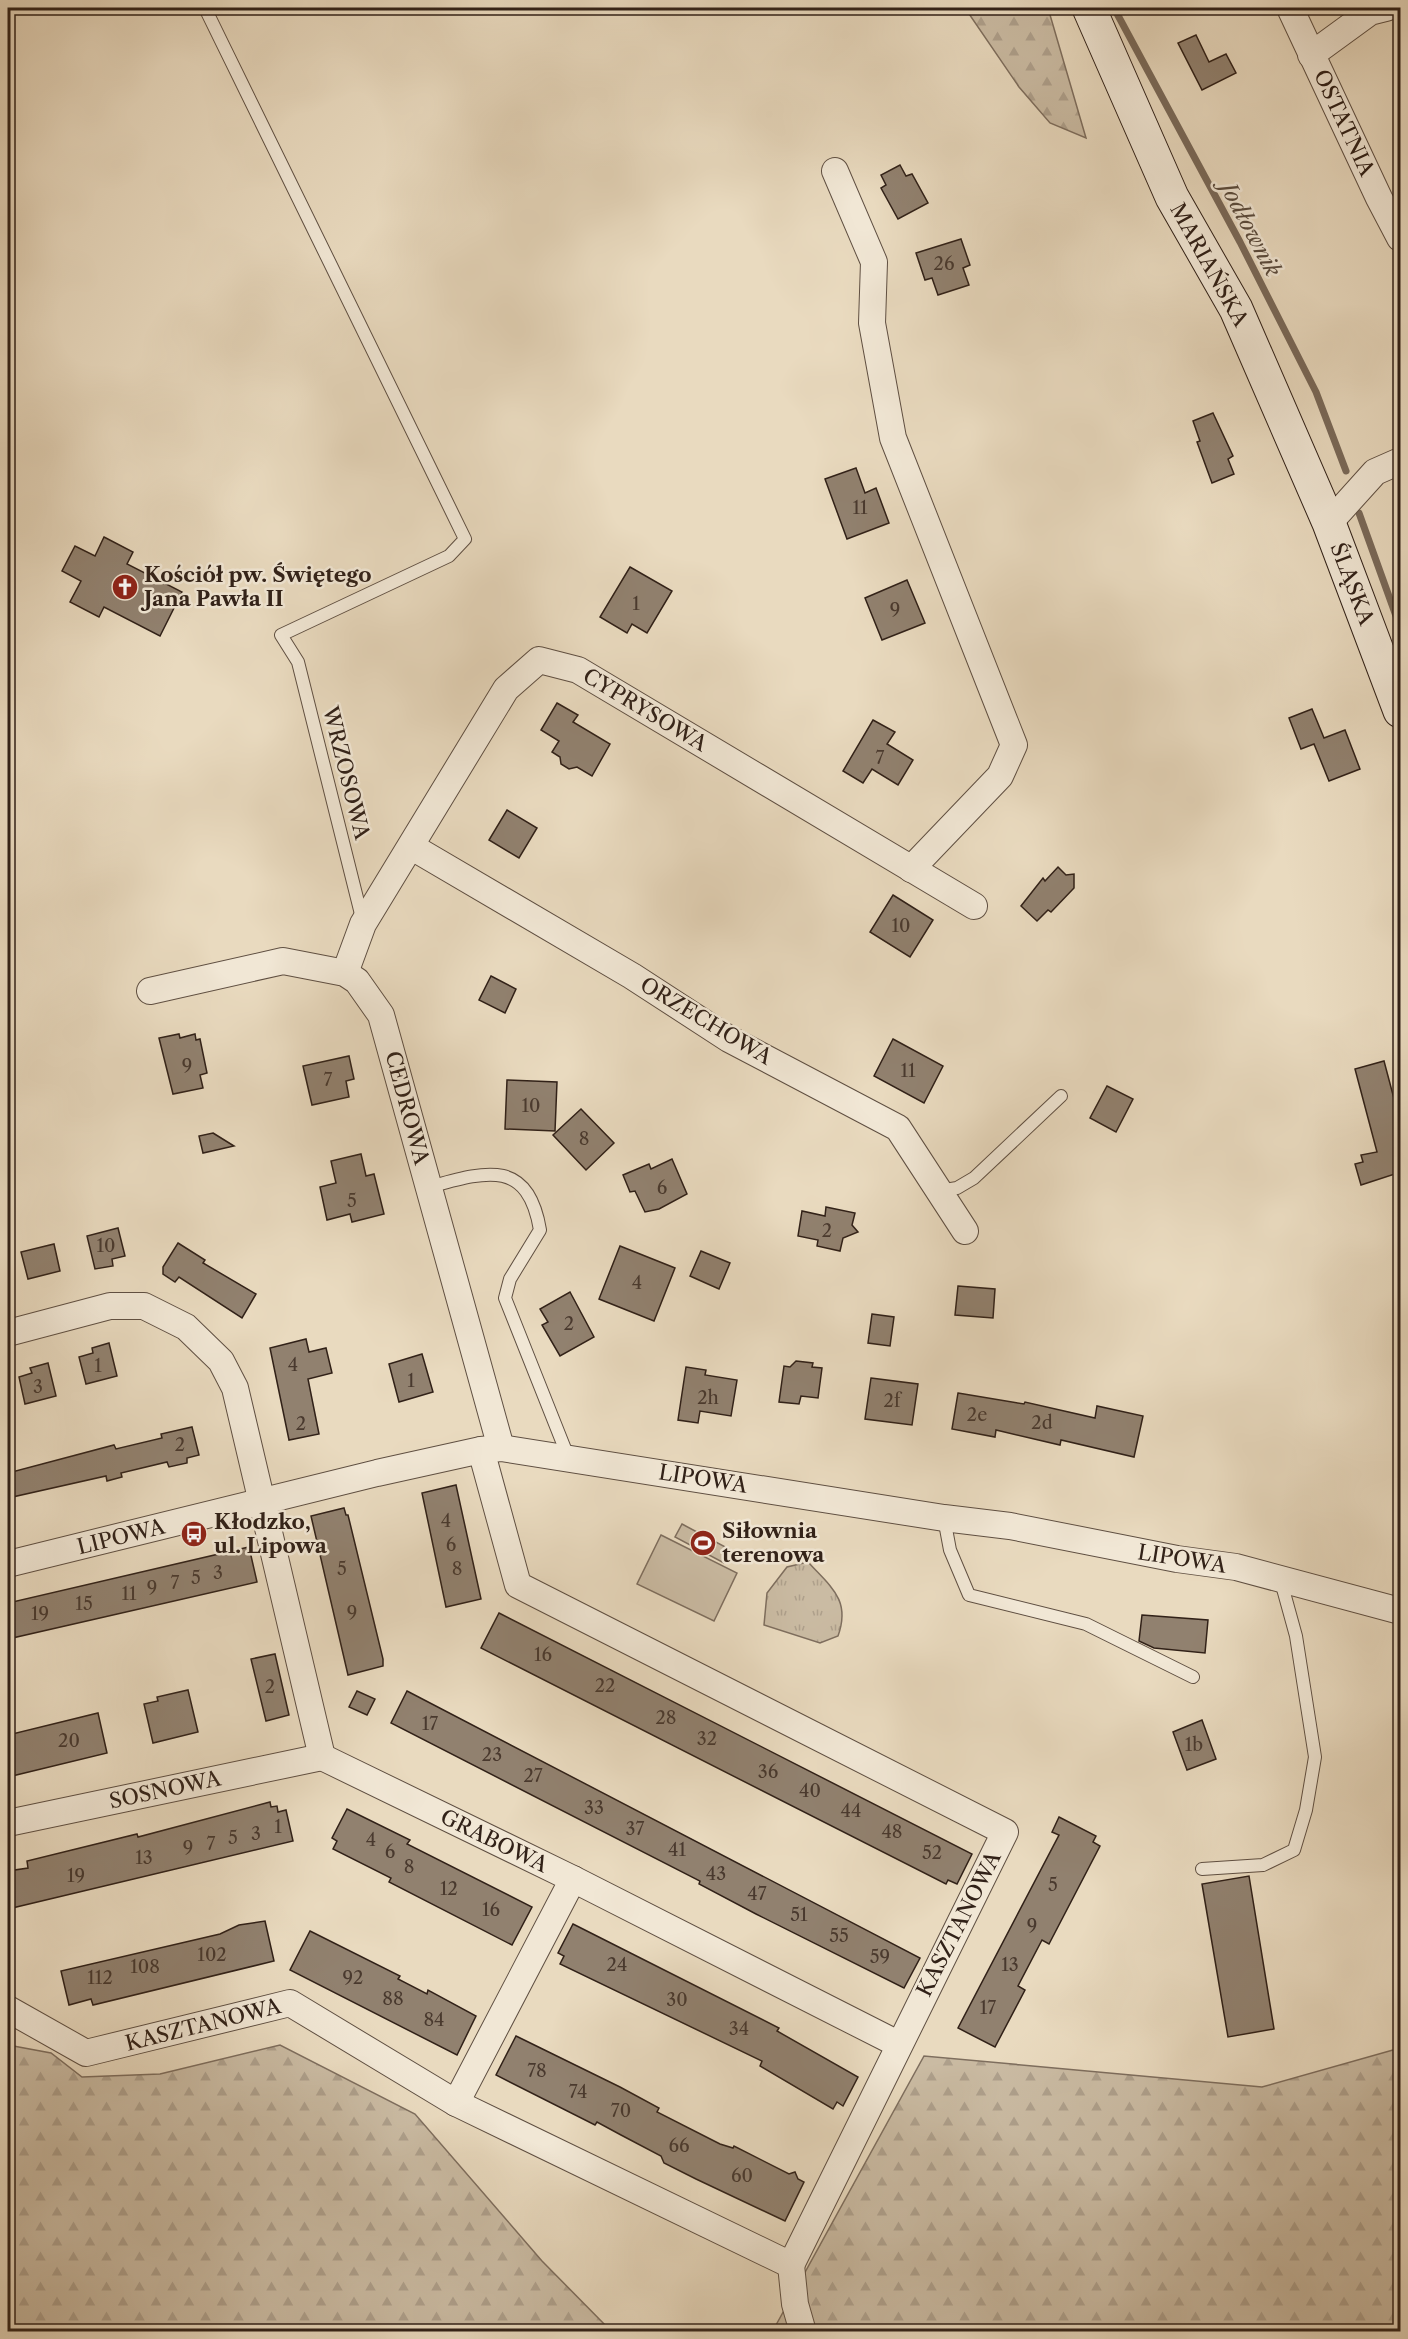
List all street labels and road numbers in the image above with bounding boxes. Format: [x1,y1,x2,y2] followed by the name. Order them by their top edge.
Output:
[1309,66,1380,180] street label: OSTATNIA
[1165,199,1254,331] street label: MARIAŃSKA
[1325,539,1380,629] street label: ŚLĄSKA
[579,663,712,757] street label: CYPRYSOWA
[318,703,375,842] street label: WRZOSOWA
[636,971,777,1070] street label: ORZECHOWA
[380,1048,435,1168] street label: CEDROWA
[657,1459,750,1498] street label: LIPOWA
[75,1513,168,1559] street label: LIPOWA
[1136,1539,1229,1578] street label: LIPOWA
[107,1765,223,1814] street label: SOSNOWA
[436,1804,552,1877] street label: GRABOWA
[911,1847,1006,2000] street label: KASZTANOWA
[123,1993,284,2056] street label: KASZTANOWA

